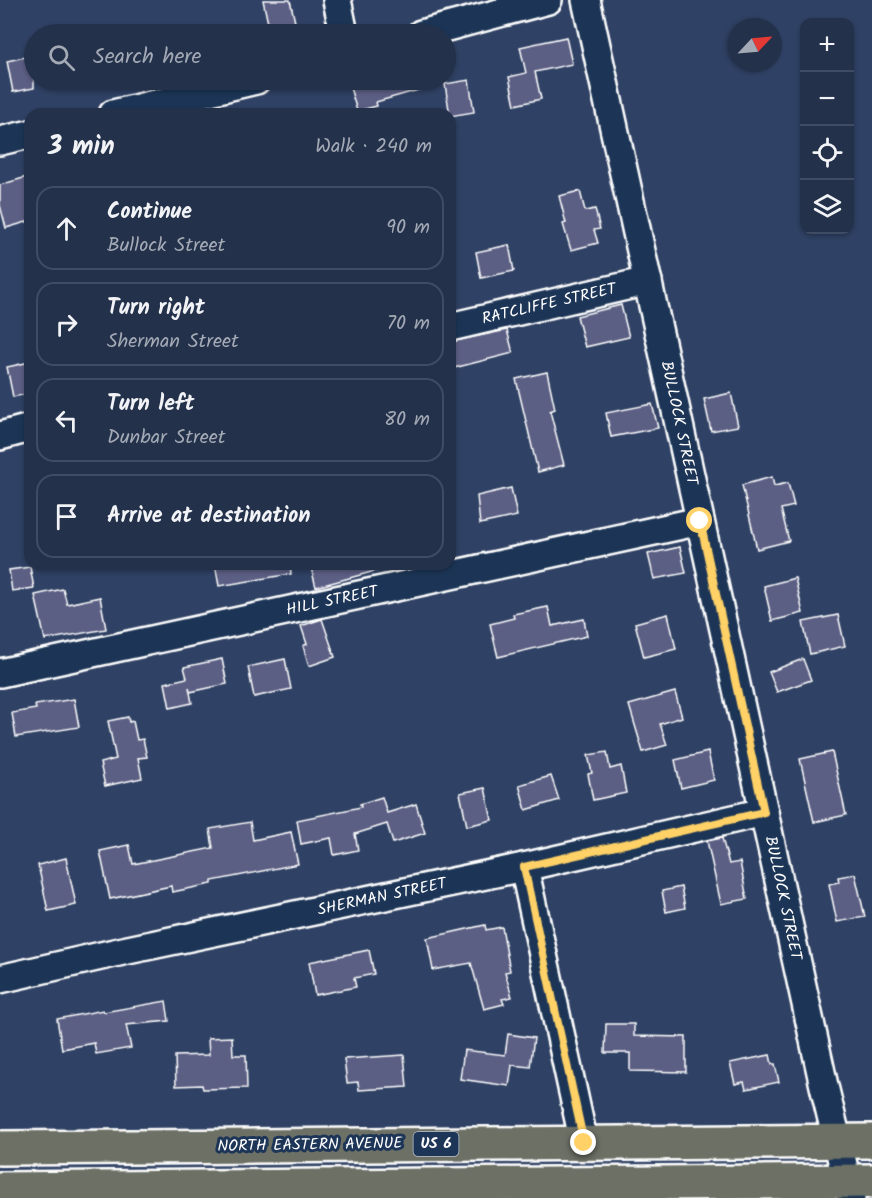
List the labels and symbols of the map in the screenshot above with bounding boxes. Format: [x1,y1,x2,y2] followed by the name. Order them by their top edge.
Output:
[728,18,782,72] north arrow
[479,276,620,332] street label: RATCLIFFE STREET
[654,359,705,489] street label: BULLOCK STREET
[686,507,712,533] route start
[284,579,382,623] street label: HILL STREET
[758,834,809,964] street label: BULLOCK STREET
[315,871,450,923] street label: SHERMAN STREET
[570,1129,596,1155] route end
[217,1131,403,1159] street label: NORTH EASTERN AVENUE
[414,1132,458,1156] road number: US 6

